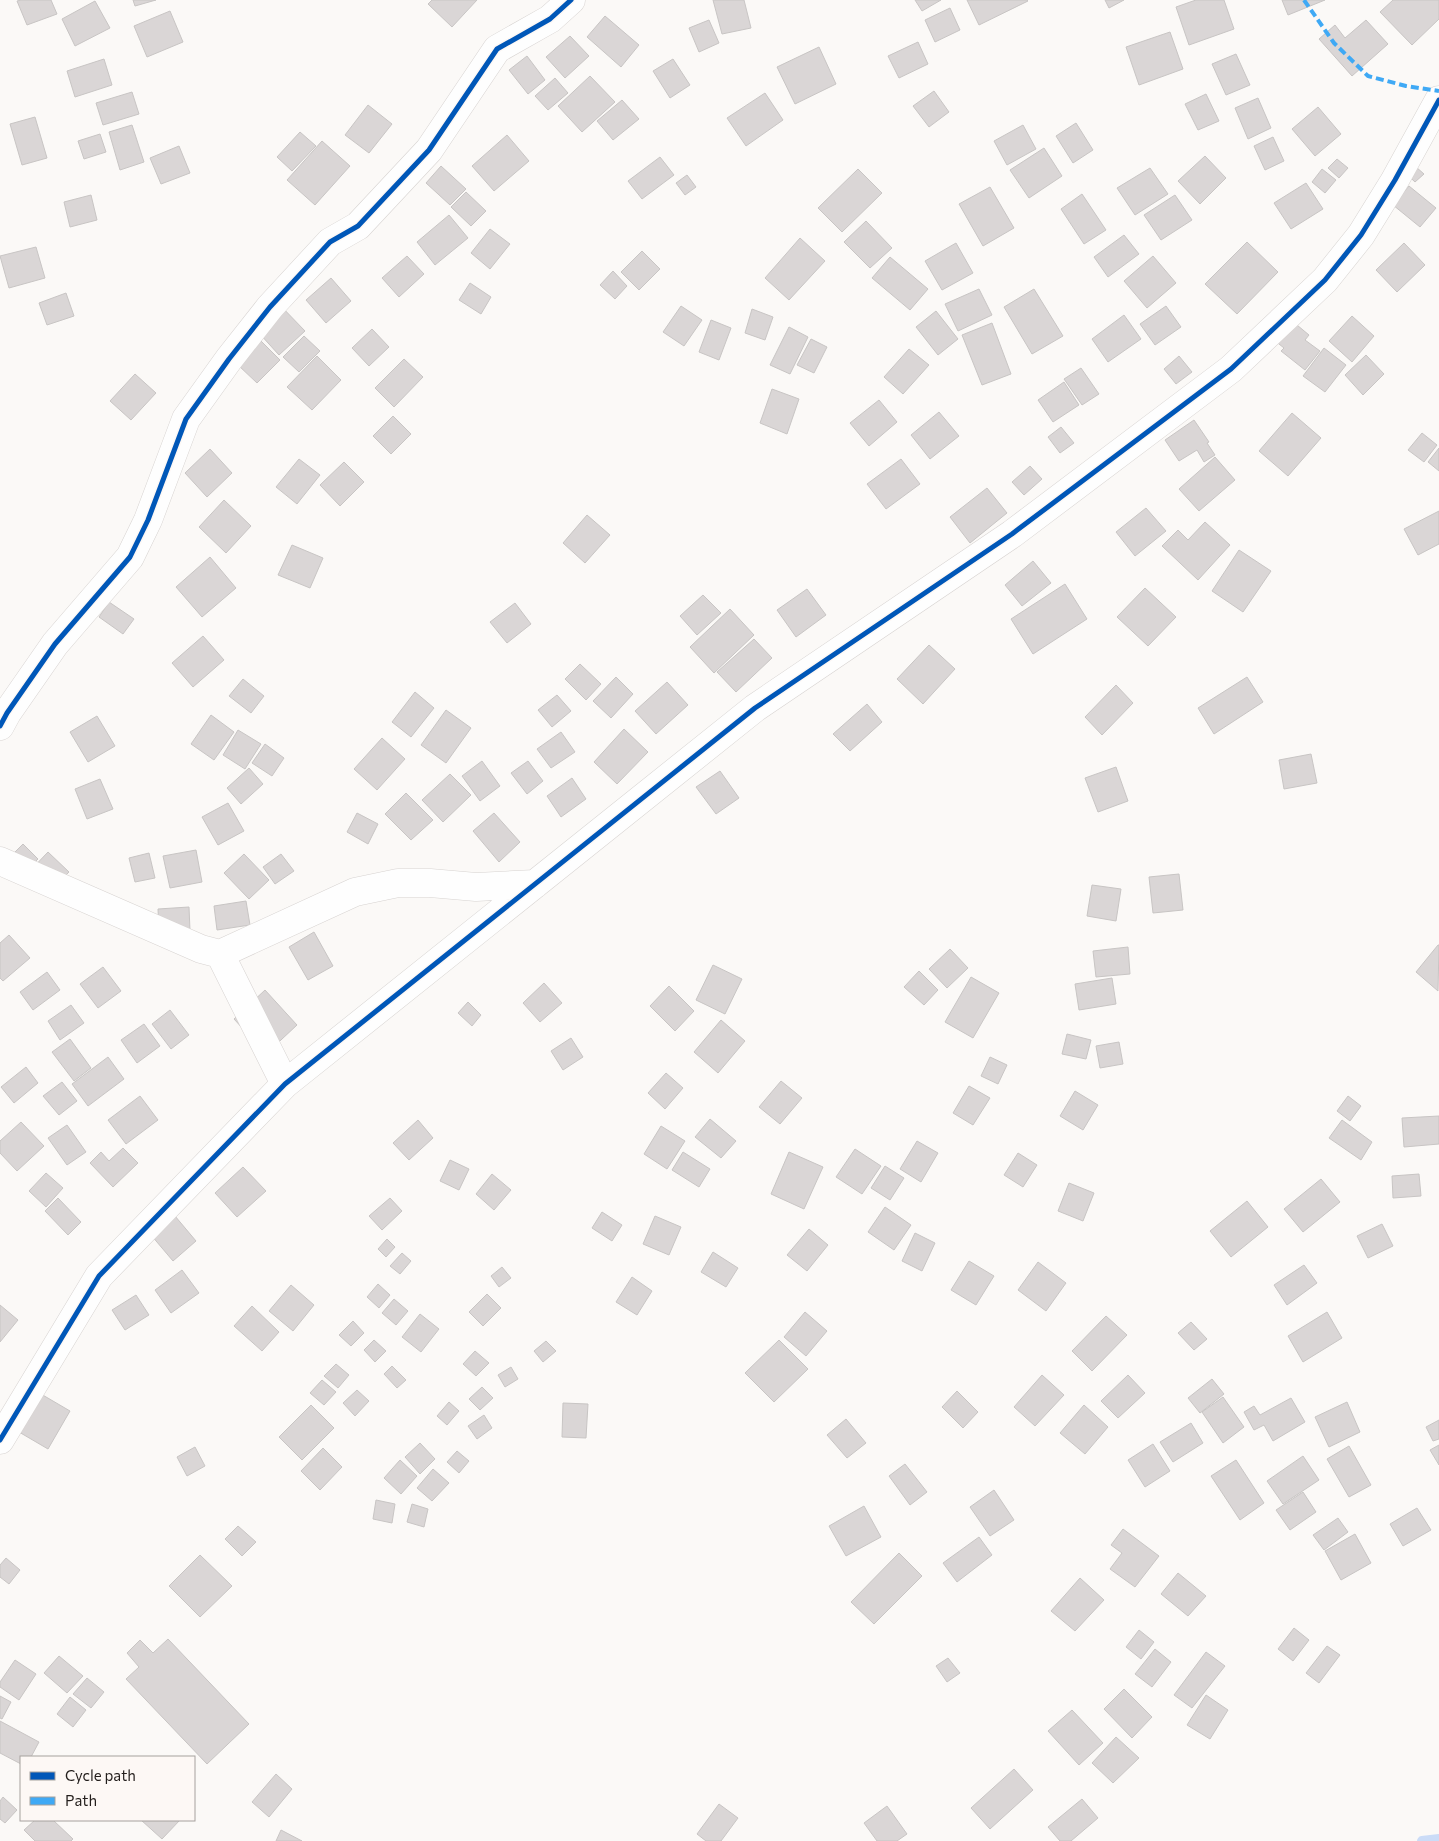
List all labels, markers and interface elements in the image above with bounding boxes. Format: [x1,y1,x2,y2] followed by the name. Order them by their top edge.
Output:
[20,1756,195,1821] legend
[65,1766,136,1784] text: Cycle path
[65,1791,97,1809] text: Path

